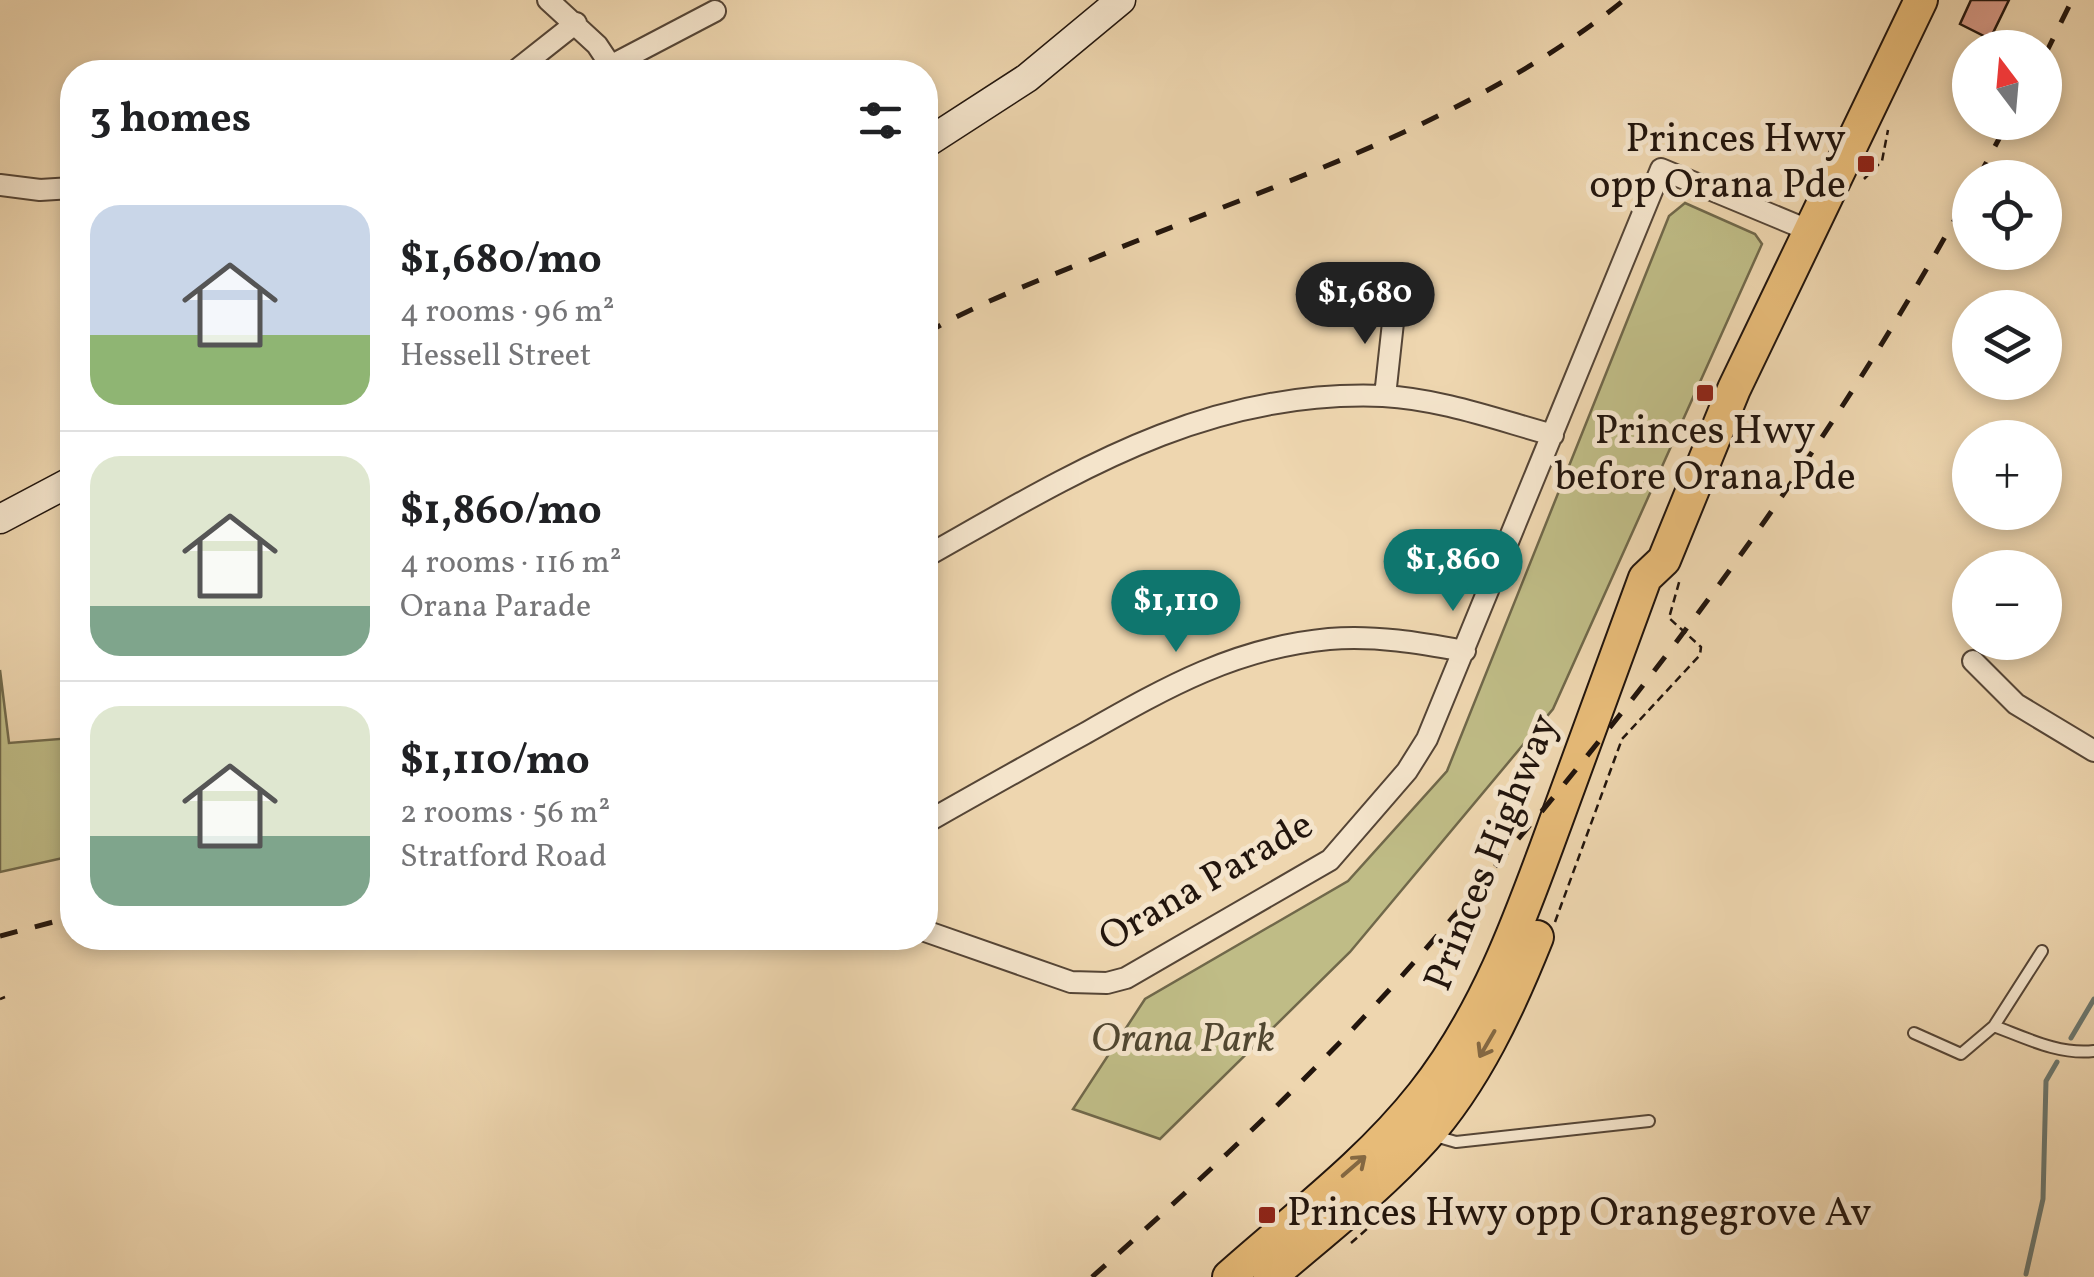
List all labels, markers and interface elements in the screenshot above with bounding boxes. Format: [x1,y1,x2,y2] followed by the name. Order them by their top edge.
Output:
[1952,30,2062,140] north arrow
[1952,30,2062,660] map controls
[90,91,251,150] text: 3 homes
[853,93,908,148] icon: filters
[1589,113,1846,215] place label: Princes Hwy opp Orana Pde
[1855,153,1877,175] marker: Princes Hwy opp Orana Pde
[1952,160,2062,270] button: locate
[400,232,602,291] text: $1,680/mo
[170,245,290,365] icon: home
[1284,262,1446,347] pin: $1,680
[1318,272,1412,316] text: $1,680
[1952,290,2062,400] button: layers
[400,291,615,335] text: 4 rooms · 96 m²
[400,335,591,379] text: Hessell Street
[1694,382,1716,404] marker: Princes Hwy before Orana Pde
[1554,405,1856,507] place label: Princes Hwy before Orana Pde
[1952,420,2062,530] button: +
[400,483,602,542] text: $1,860/mo
[170,496,290,616] icon: home
[1372,529,1534,614] pin: $1,860
[1406,539,1500,583] text: $1,860
[400,542,622,586] text: 4 rooms · 116 m²
[1952,550,2062,660] button: −
[1095,570,1257,655] pin: $1,110
[1133,580,1219,624] text: $1,110
[400,586,591,630] text: Orana Parade
[1412,706,1574,1000] street label: Princes Highway
[400,733,590,792] text: $1,110/mo
[170,746,290,866] icon: home
[400,792,610,836] text: 2 rooms · 56 m²
[1089,799,1325,967] street label: Orana Parade
[400,836,607,880] text: Stratford Road
[1091,1013,1275,1069] park label: Orana Park
[1477,1029,1497,1058] one-way arrow
[1341,1156,1367,1178] one-way arrow
[1287,1187,1871,1243] place label: Princes Hwy opp Orangegrove Av
[1256,1204,1278,1226] marker: Princes Hwy opp Orangegrove Av

